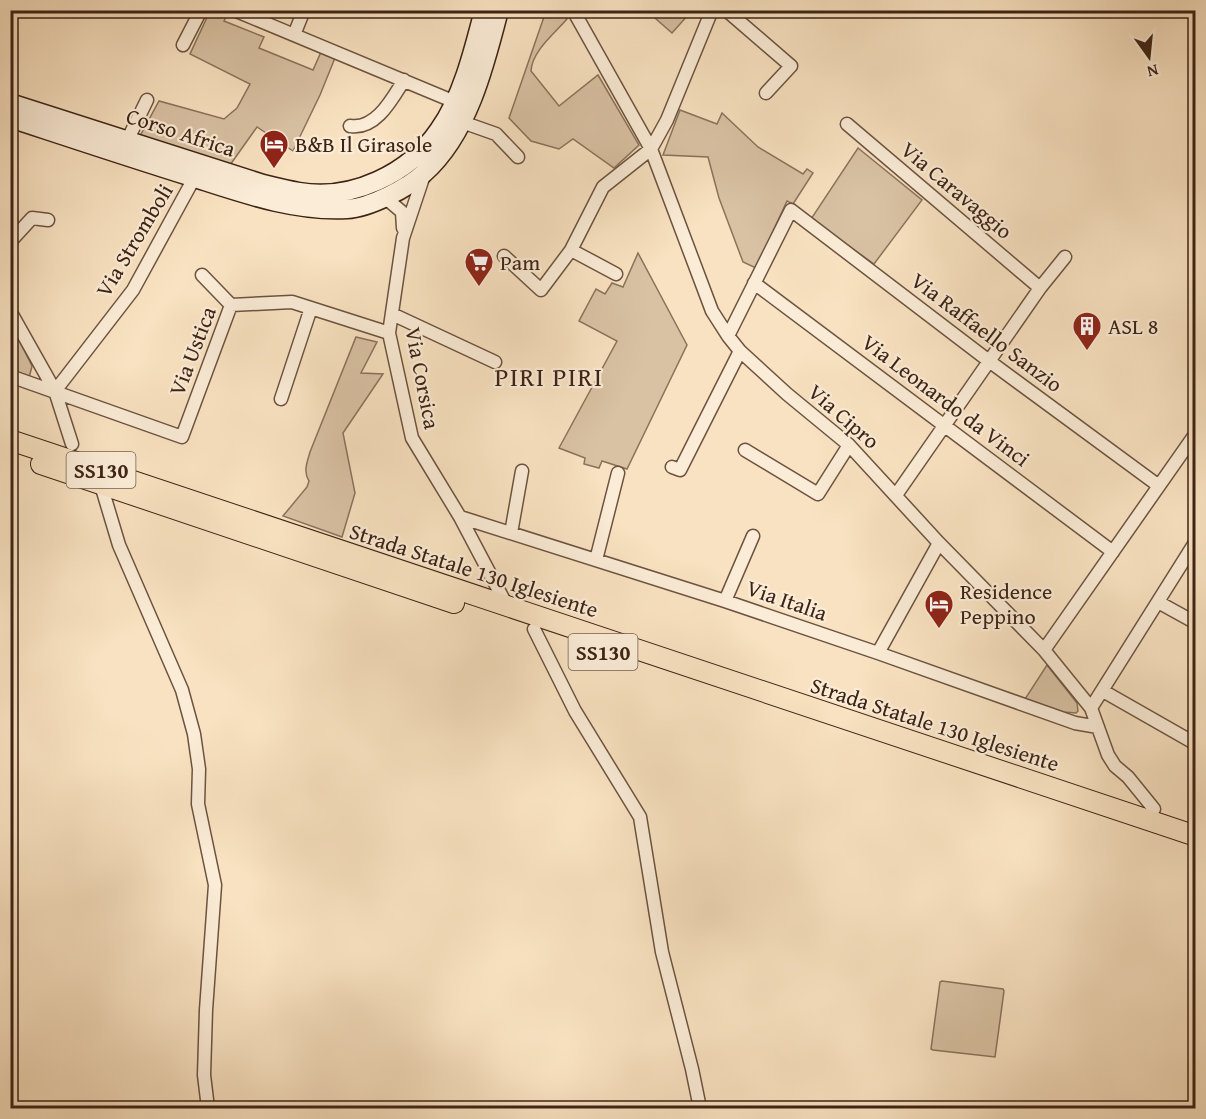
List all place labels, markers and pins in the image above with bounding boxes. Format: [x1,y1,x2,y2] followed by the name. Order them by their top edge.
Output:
[258,128,290,170] hotel icon: B&B Il Girasole
[295,128,432,160] place label: B&B Il Girasole
[463,246,495,288] supermarket icon: Pam
[500,246,540,278] place label: Pam
[1071,310,1103,352] building icon: ASL 8
[1108,310,1158,342] place label: ASL 8
[960,575,1052,632] place label: Residence Peppino
[923,588,955,630] hotel icon: Residence Peppino

